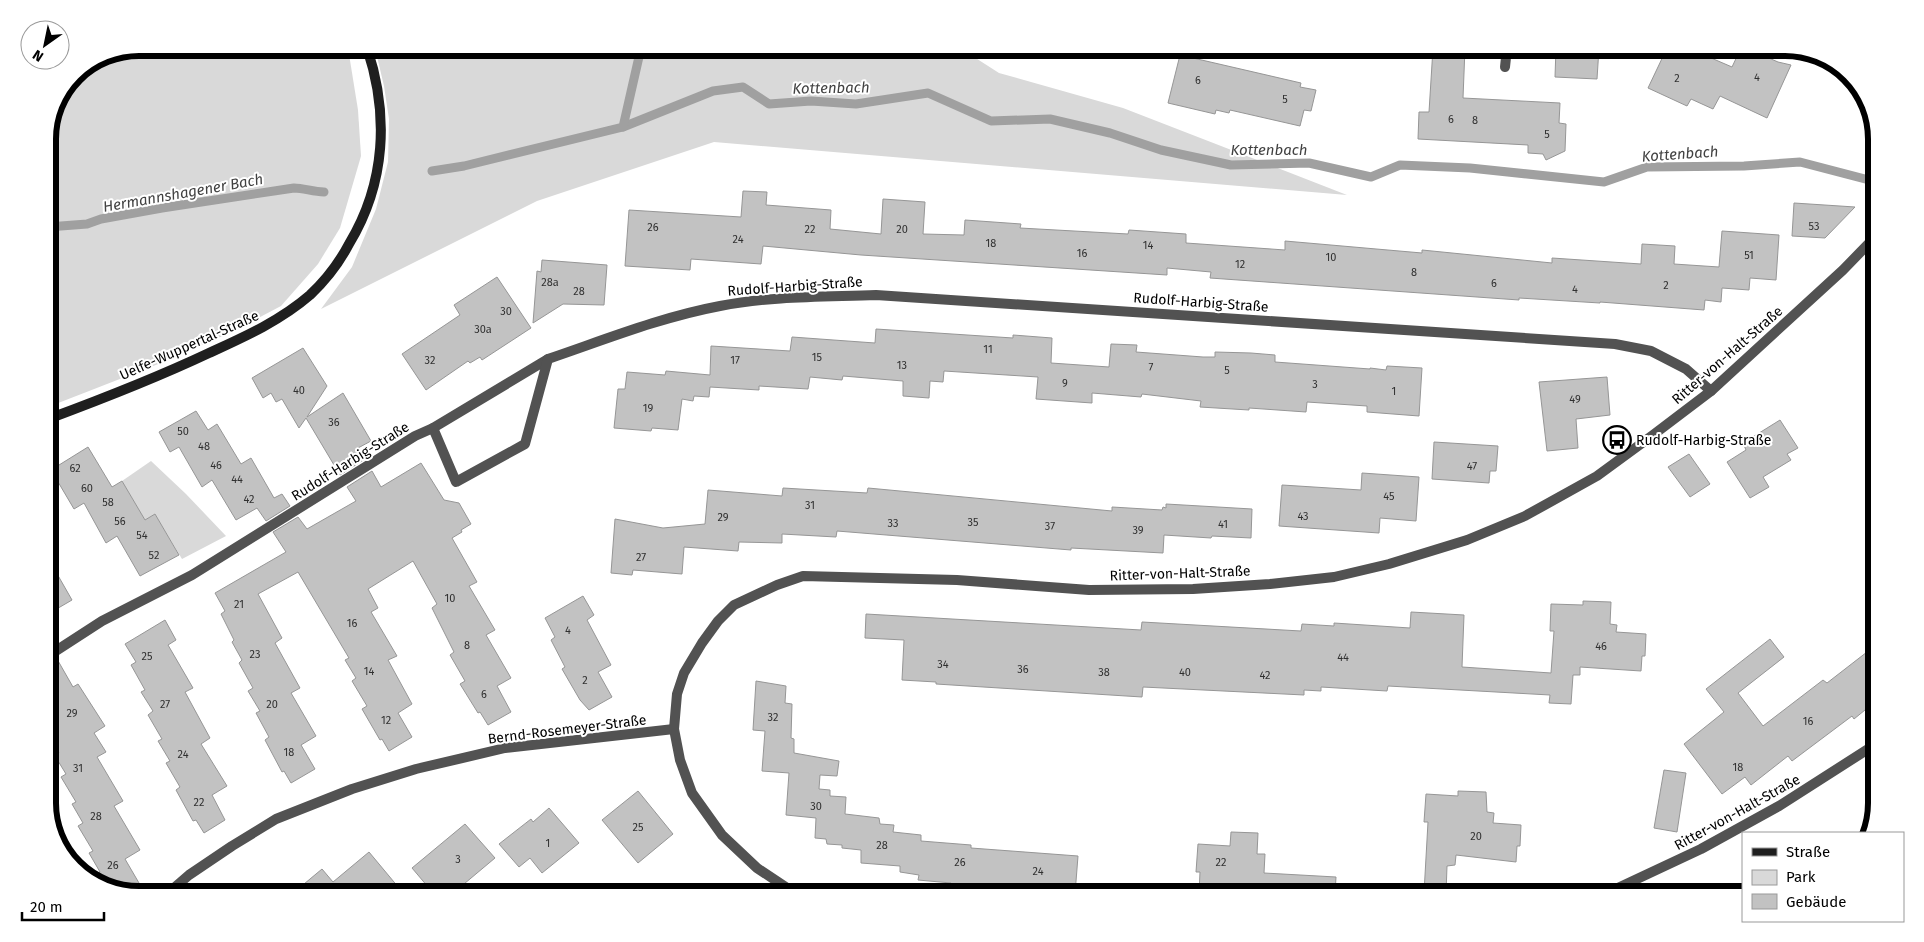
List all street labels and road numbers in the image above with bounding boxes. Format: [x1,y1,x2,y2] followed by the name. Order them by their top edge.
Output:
[727,273,863,300] street label: Rudolf-Harbig-Straße
[1133,289,1269,316] street label: Rudolf-Harbig-Straße
[1669,303,1786,408] street label: Ritter-von-Halt-Straße
[117,307,261,384] street label: Uelfe-Wuppertal-Straße
[288,418,412,505] street label: Rudolf-Harbig-Straße
[1109,563,1251,584] street label: Ritter-von-Halt-Straße
[487,711,647,748] street label: Bernd-Rosemeyer-Straße
[1671,771,1803,854] street label: Ritter-von-Halt-Straße

